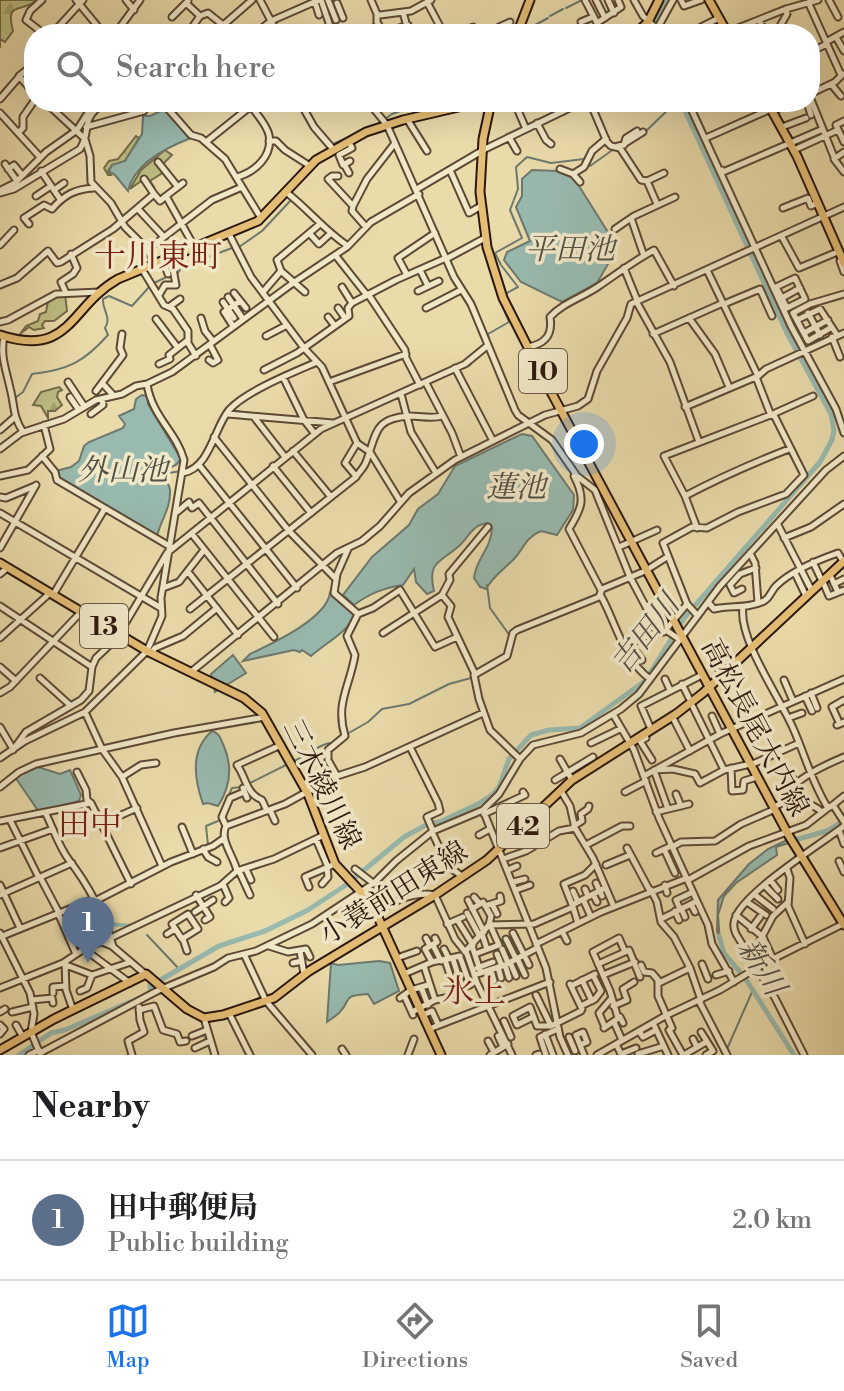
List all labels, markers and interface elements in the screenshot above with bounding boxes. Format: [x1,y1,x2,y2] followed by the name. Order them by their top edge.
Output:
[24,24,820,112] search box
[52,46,96,90] icon: search
[116,49,276,87] text: Search here
[525,231,618,269] water label: 平田池
[94,237,222,277] district label: 十川東町
[519,349,567,393] road number: 10
[564,424,604,464] your location
[78,452,171,490] water label: 外山池
[486,469,549,507] water label: 蓮池
[603,585,690,682] water label: 吉田川
[80,604,128,648] road number: 13
[693,633,816,822] street label: 高松長尾大内線
[275,714,368,855] street label: 三木綾川線
[497,804,549,848] road number: 42
[58,805,122,845] district label: 田中
[313,834,474,953] street label: 小蓑前田東線
[62,897,114,963] pin: 1
[729,932,795,1006] water label: 新川
[442,972,506,1012] district label: 氷上
[32,1086,150,1128] text: Nearby
[108,1189,258,1227] text: 田中郵便局
[52,1204,64,1236] text: 1
[732,1204,812,1236] text: 2.0 km
[108,1227,289,1259] text: Public building
[106,1299,150,1374] tab: Map
[362,1299,468,1374] tab: Directions
[680,1299,738,1374] tab: Saved

